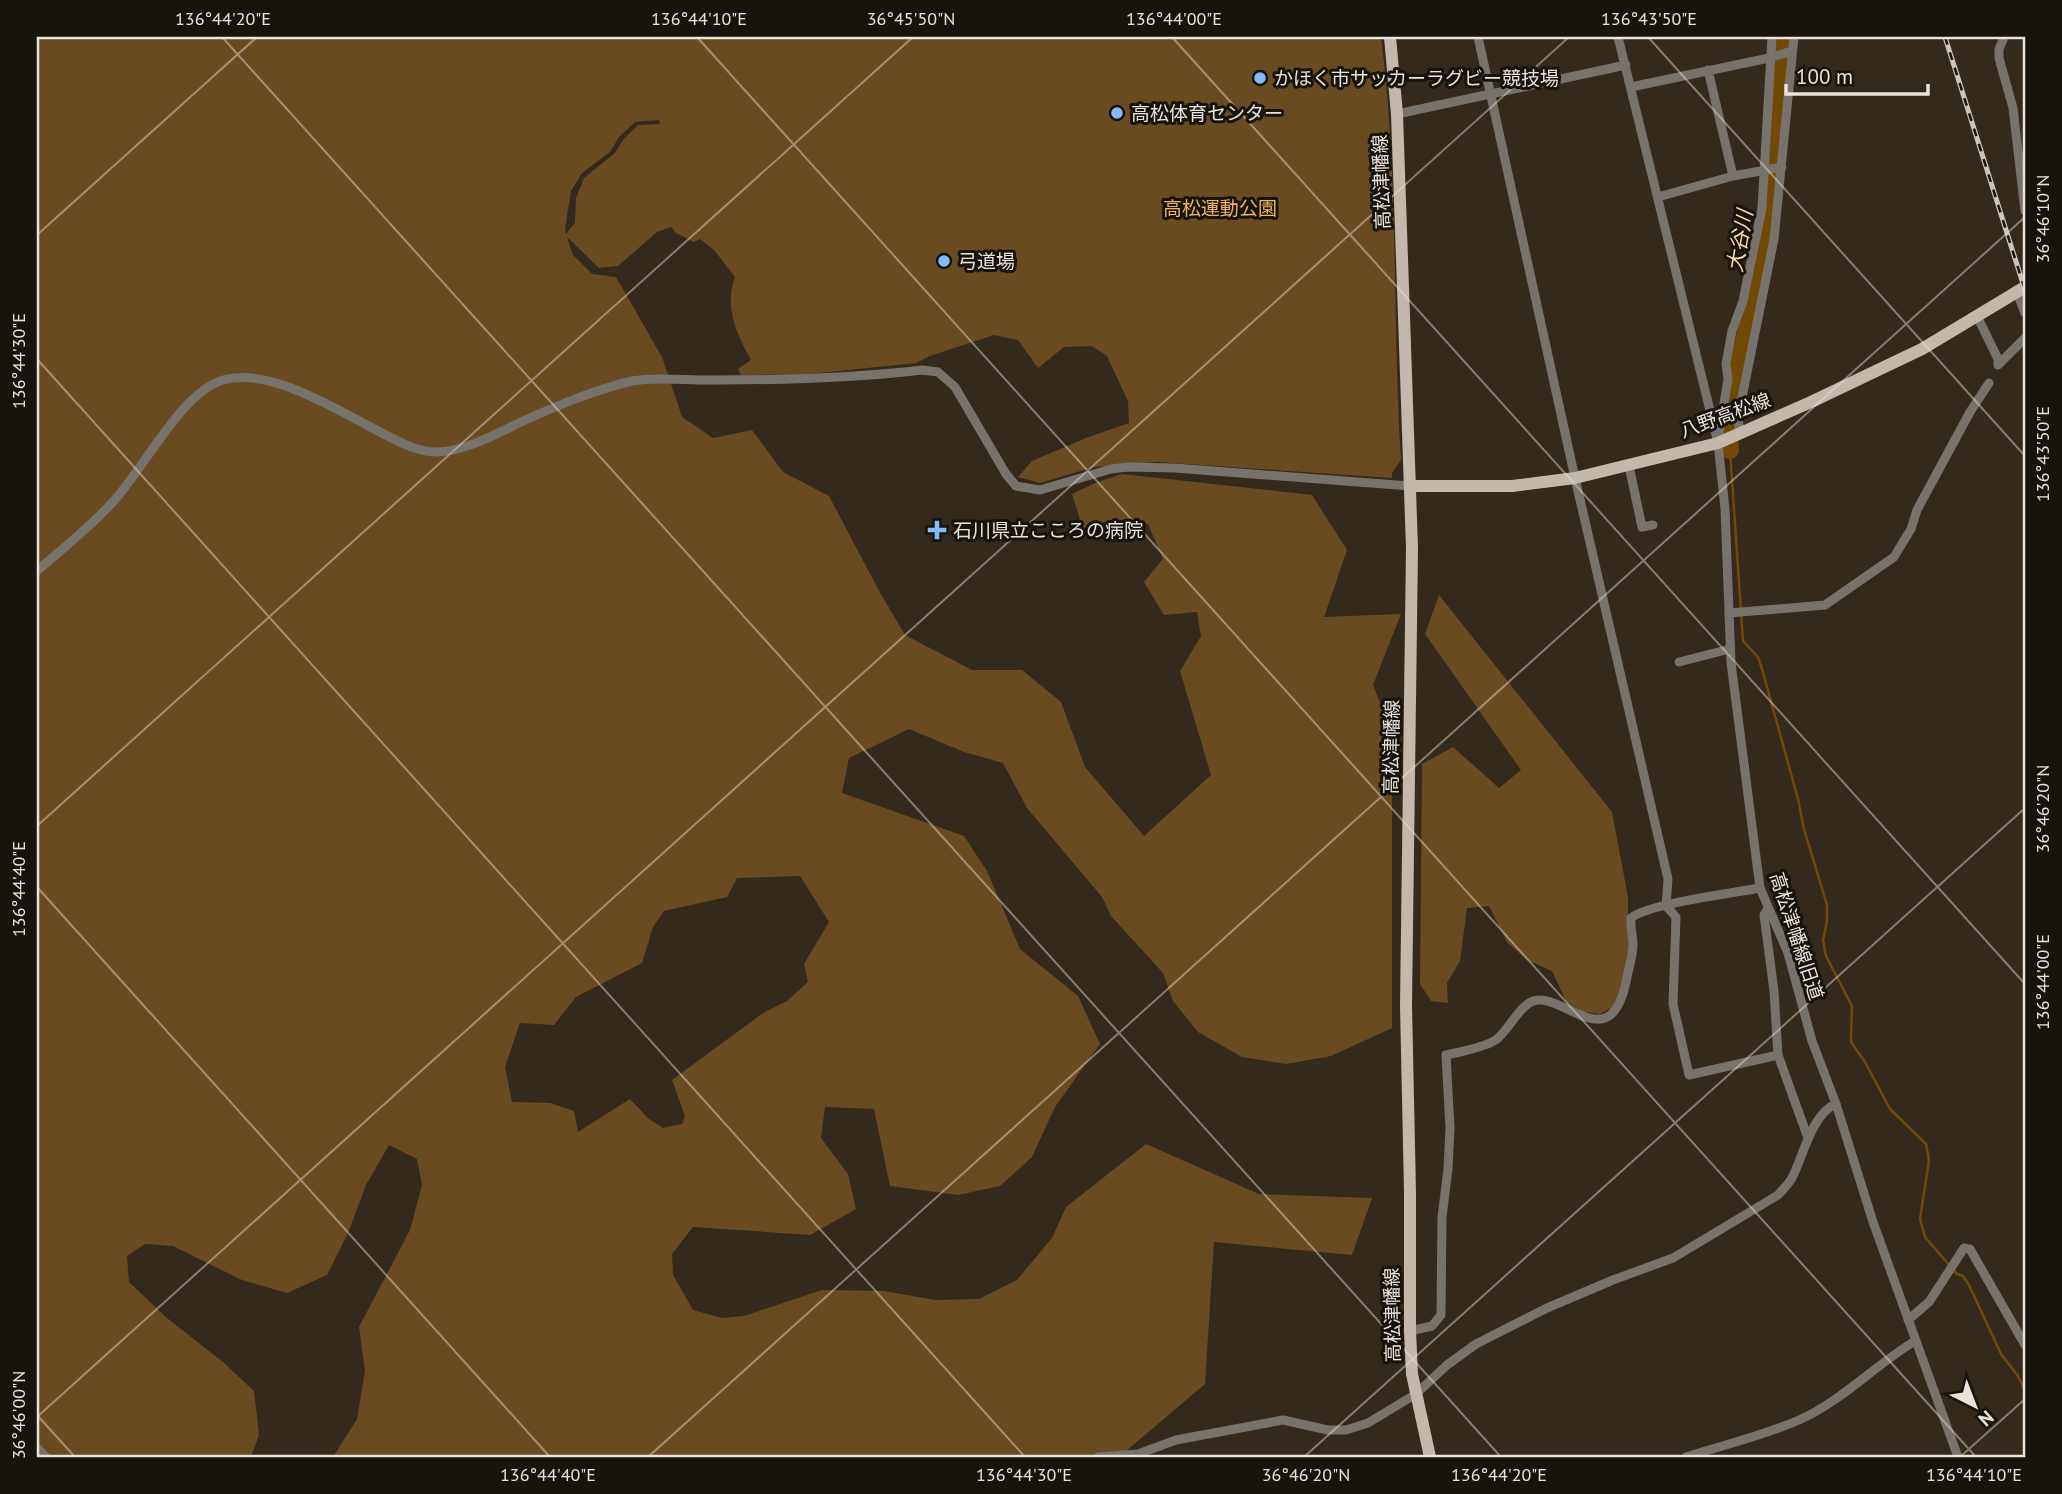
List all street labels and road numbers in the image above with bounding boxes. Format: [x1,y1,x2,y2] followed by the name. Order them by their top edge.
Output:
[1367,134,1395,230] street label: 高松津幡線
[1676,387,1774,443] street label: 八野高松線
[1378,699,1404,795] street label: 高松津幡線
[1765,869,1829,1003] street label: 高松津幡線旧道
[1379,1267,1405,1363] street label: 高松津幡線

